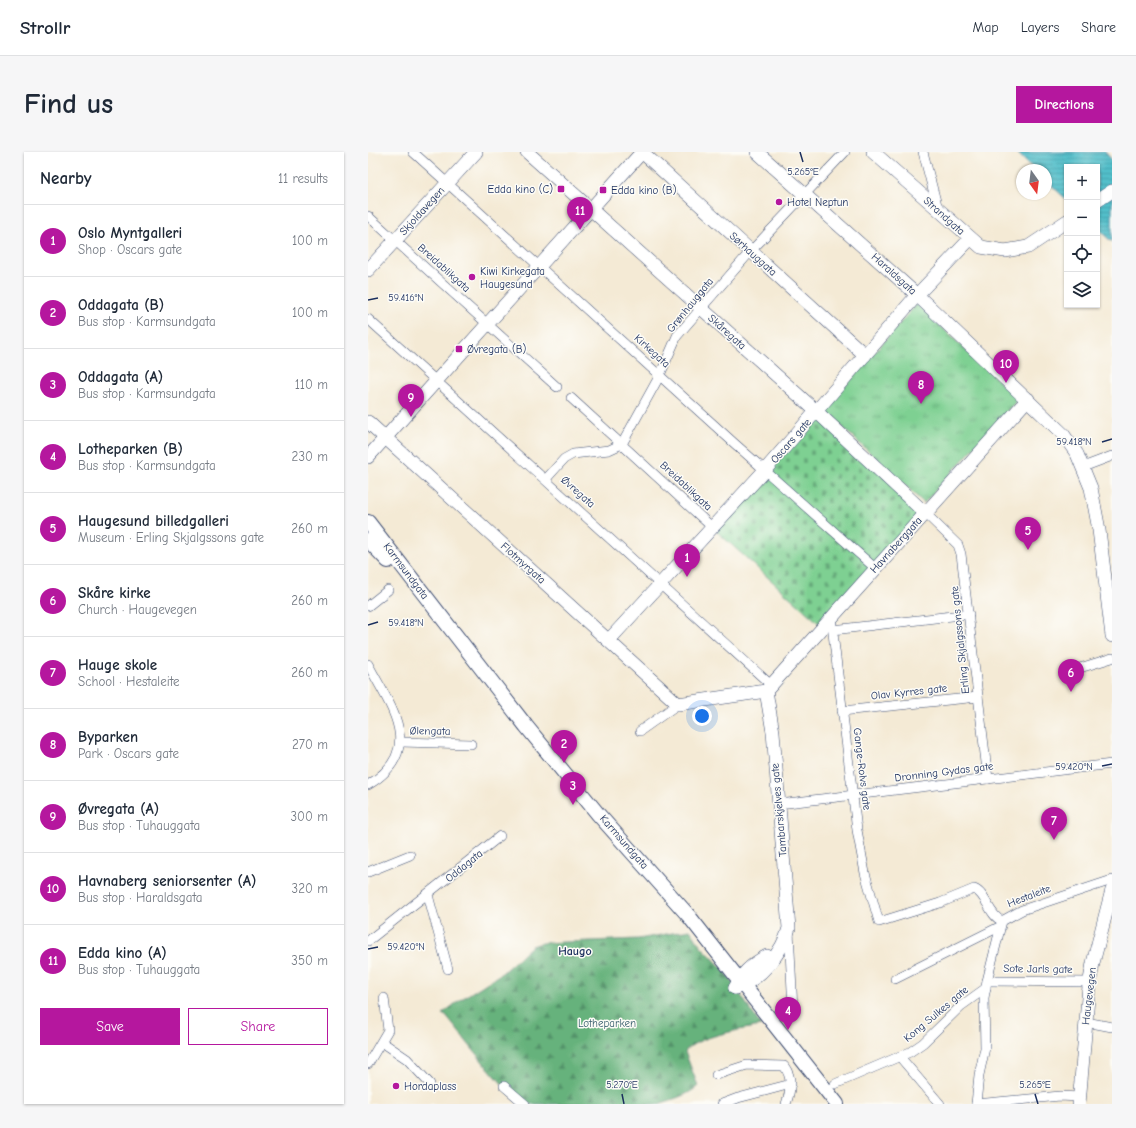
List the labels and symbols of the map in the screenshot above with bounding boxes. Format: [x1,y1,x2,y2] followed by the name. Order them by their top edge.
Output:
[1016,164,1052,200] north arrow
[787,166,819,178] text: 5.265°E
[488,183,553,196] place label: Edda kino (C)
[397,184,447,238] street label: Skjoldavegen
[556,184,566,194] marker: Edda kino (C)
[611,184,677,197] place label: Edda kino (B)
[598,185,608,195] marker: Edda kino (B)
[921,194,967,238] street label: Strandgata
[787,196,848,209] place label: Hotel Neptun
[567,197,593,230] pin: 11
[774,197,784,207] marker: Hotel Neptun
[727,229,779,279] street label: Sørhauggata
[415,241,473,295] street label: Breidablikgata
[869,250,919,298] street label: Haraldsgata
[480,265,545,291] place label: Kiwi Kirkegata Haugesund
[467,272,477,282] marker: Kiwi Kirkegata Haugesund
[664,275,716,335] street label: Grønhauggata
[388,292,424,304] text: 59.416°N
[705,312,749,352] street label: Skåregata
[631,332,673,370] street label: Kirkegata
[467,343,527,356] place label: Øvregata (B)
[454,344,464,354] marker: Øvregata (B)
[993,350,1019,383] pin: 10
[908,371,934,404] pin: 8
[398,384,424,417] pin: 9
[768,416,814,466] street label: Oscars gate
[1056,436,1092,448] text: 59.418°N
[657,459,715,513] street label: Breidablikgata
[558,473,598,511] street label: Øvregata
[867,514,925,576] street label: Havnaberggata
[1015,517,1041,550] pin: 5
[381,540,431,602] street label: Karmsundgata
[498,540,548,586] street label: Flotmyrgata
[674,544,700,577] pin: 1
[948,585,972,695] street label: Erling Skjalgssons gate
[388,617,424,629] text: 59.418°N
[1058,659,1084,692] pin: 6
[870,681,948,702] street label: Olav Kyrres gate
[692,706,712,726] your location
[409,724,451,738] street label: Ølengata
[851,727,874,811] street label: Gange-Rolvs gate
[551,730,577,763] pin: 2
[894,759,995,785] street label: Dronning Gydas gate
[1055,761,1093,773] text: 59.420°N
[768,762,790,857] street label: Tambarskjelves gate
[560,772,586,805] pin: 3
[1041,807,1067,840] pin: 7
[597,812,651,872] street label: Karmsundgata
[443,847,485,885] street label: Oddagata
[1006,882,1053,910] street label: Hestaleite
[387,941,425,953] text: 59.420°N
[558,944,592,958] district label: Haugo
[1003,962,1073,976] street label: Sote Jarls gate
[1079,966,1099,1026] street label: Haugevegen
[901,983,971,1045] street label: Kong Sulkes gate
[775,997,801,1030] pin: 4
[578,1017,636,1030] park label: Lotheparken
[606,1079,638,1091] text: 5.270°E
[1019,1079,1051,1091] text: 5.265°E
[404,1080,457,1093] place label: Hordaplass
[391,1081,401,1091] marker: Hordaplass

